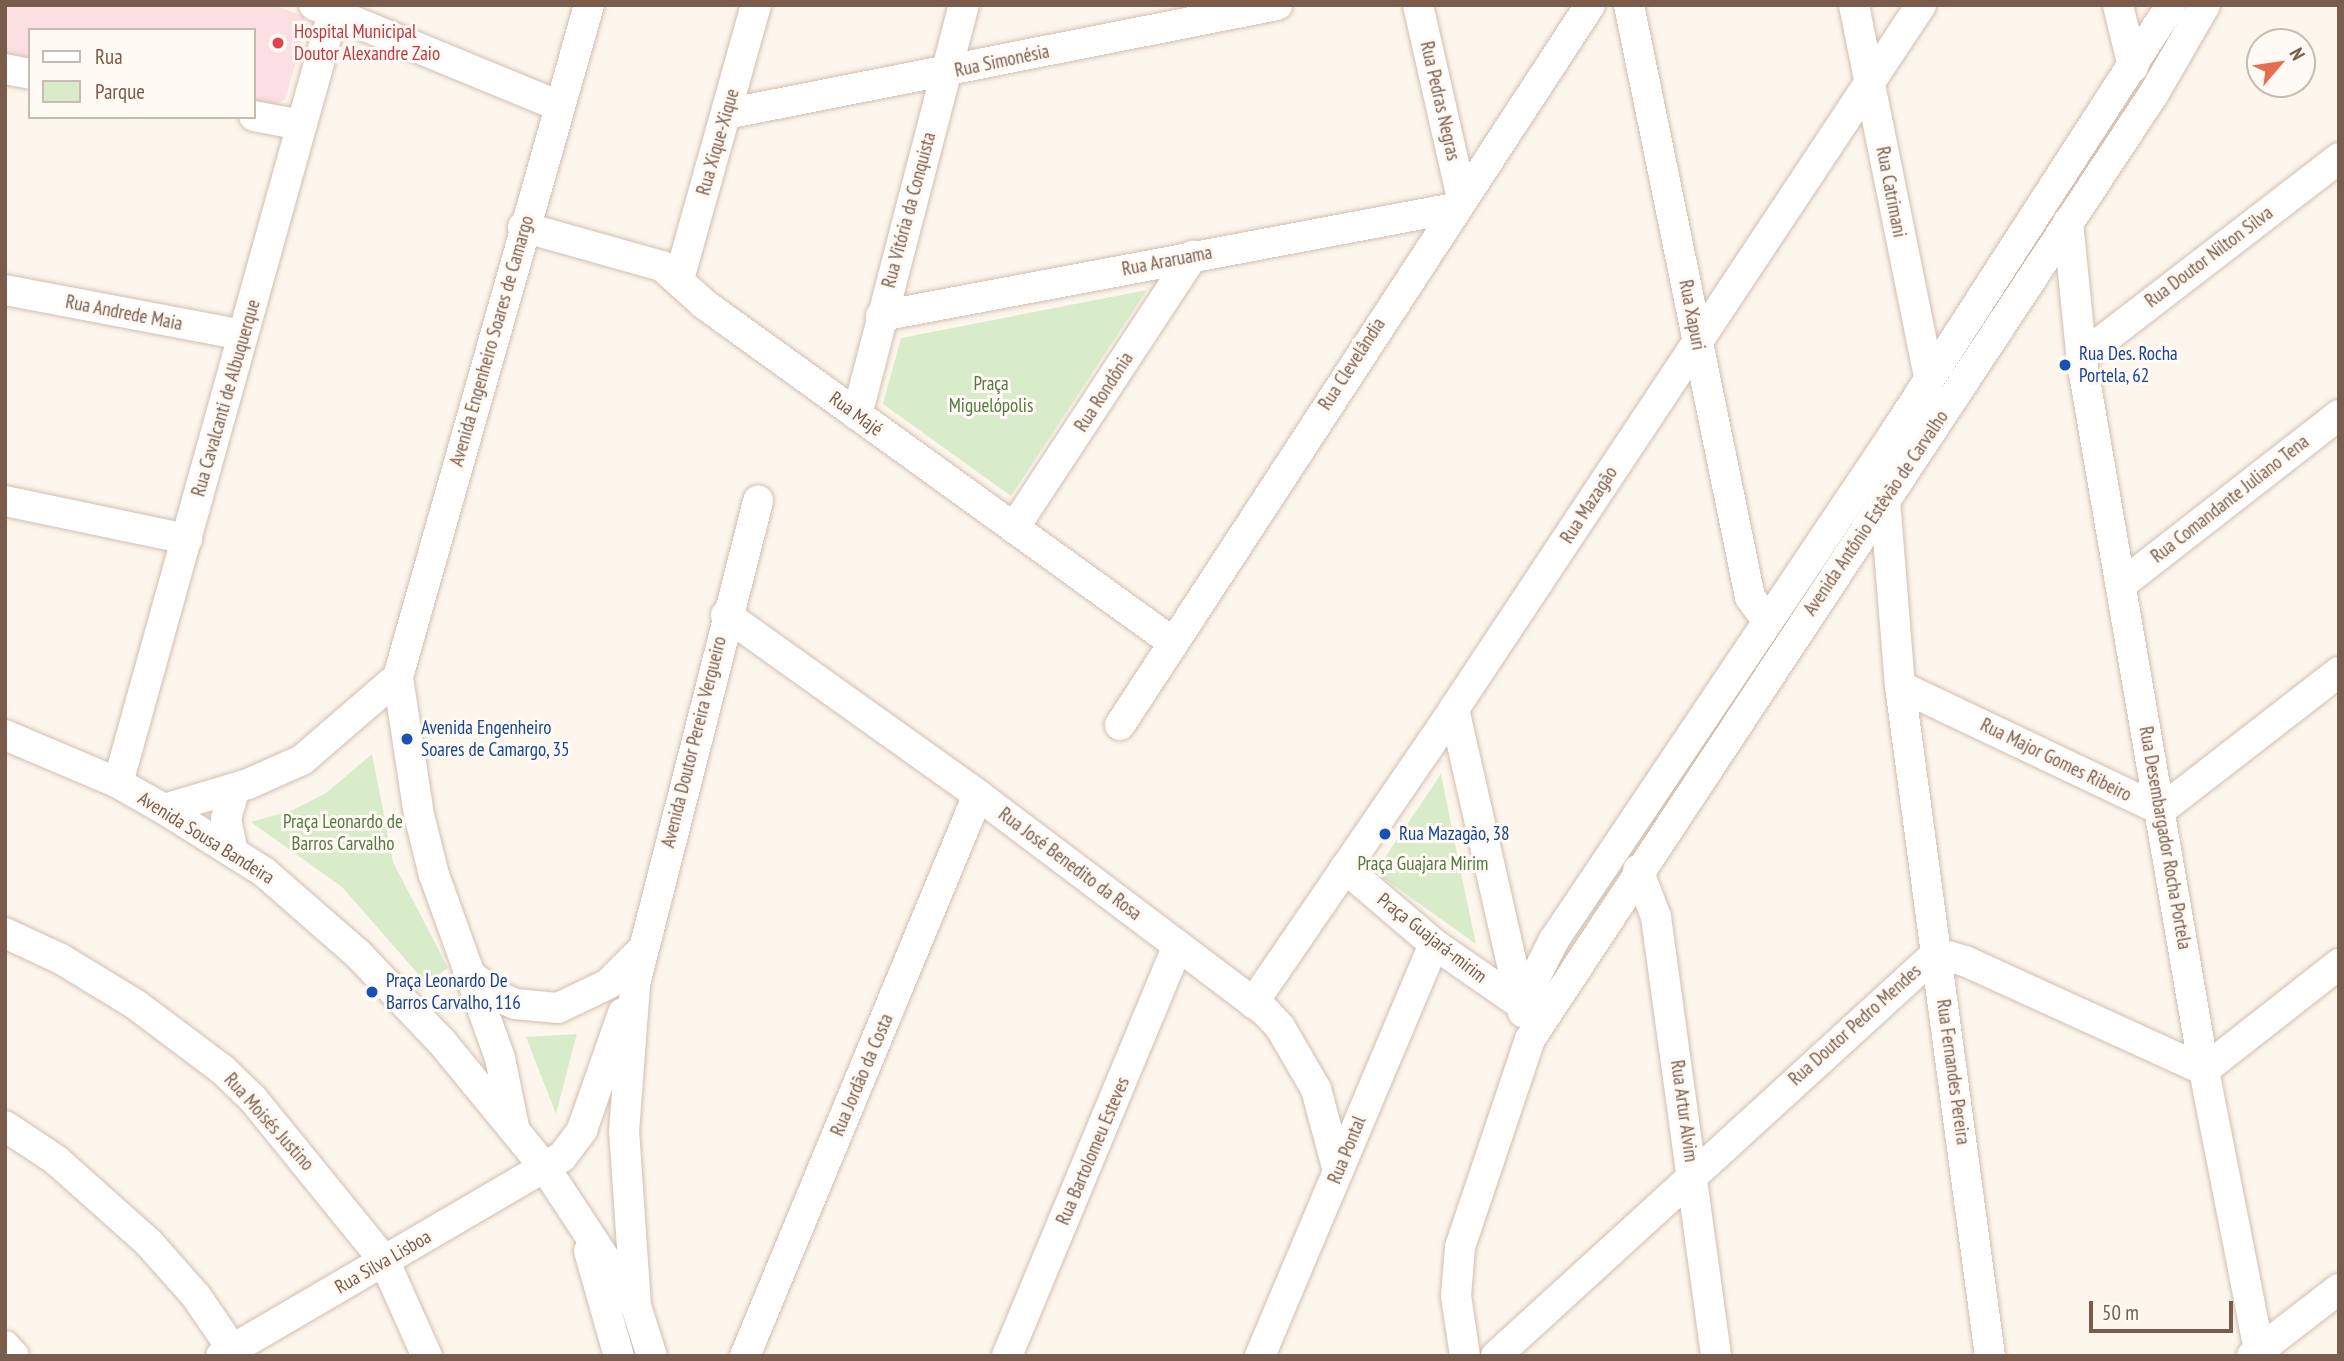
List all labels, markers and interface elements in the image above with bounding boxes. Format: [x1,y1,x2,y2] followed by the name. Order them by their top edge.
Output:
[294,21,441,65] place label: Hospital Municipal Doutor Alexandre Zaio
[28,28,256,119] legend
[2246,28,2316,98] north arrow
[268,33,288,53] marker: Hospital Municipal Doutor Alexandre Zaio
[1415,39,1465,163] street label: Rua Pedras Negras
[953,40,1051,82] street label: Rua Simonésia
[95,43,123,70] text: Rua
[2285,43,2311,64] text: N
[95,78,145,105] text: Parque
[692,86,744,198] street label: Rua Xique-Xique
[877,130,941,290] street label: Rua Vitória da Conquista
[1871,145,1911,239] street label: Rua Catrimani
[2141,202,2277,312] street label: Rua Doutor Nilton Silva
[445,213,539,469] street label: Avenida Engenheiro Soares de Camargo
[1120,241,1214,281] street label: Rua Araruama
[1674,278,1710,352] street label: Rua Xapuri
[63,290,185,336] street label: Rua Andrede Maia
[187,297,265,499] street label: Rua Cavalcanti de Albuquerque
[1314,314,1390,414] street label: Rua Clevelândia
[2079,343,2179,387] place label: Rua Des. Rocha Portela, 62
[1070,348,1138,436] street label: Rua Rondônia
[2057,357,2073,373] marker: Rua Des. Rocha Portela, 62
[949,373,1033,417] park label: Praça Miguelópolis
[825,387,887,441] street label: Rua Majé
[1799,406,1953,620] street label: Avenida Antônio Estêvão de Carvalho
[2146,430,2314,568] street label: Rua Comandante Juliano Tena
[1556,462,1622,548] street label: Rua Mazagão
[657,634,731,850] street label: Avenida Doutor Pereira Vergueiro
[1977,714,2135,806] street label: Rua Major Gomes Ribeiro
[421,717,571,761] place label: Avenida Engenheiro Soares de Camargo, 35
[2134,725,2196,951] street label: Rua Desembargador Rocha Portela
[399,731,415,747] marker: Avenida Engenheiro Soares de Camargo, 35
[134,787,278,889] street label: Avenida Sousa Bandeira
[994,803,1146,925] street label: Rua José Benedito da Rosa
[283,811,403,855] park label: Praça Leonardo de Barros Carvalho
[1399,823,1511,845] place label: Rua Mazagão, 38
[1377,826,1393,842] marker: Rua Mazagão, 38
[1358,853,1488,875] park label: Praça Guajara Mirim
[1373,888,1491,988] street label: Praça Guajará-mirim
[1784,960,1926,1090] street label: Rua Doutor Pedro Mendes
[386,970,522,1014] place label: Praça Leonardo De Barros Carvalho, 116
[364,984,380,1000] marker: Praça Leonardo De Barros Carvalho, 116
[1932,998,1974,1146] street label: Rua Fernandes Pereira
[826,1010,898,1140] street label: Rua Jordão da Costa
[1665,1058,1703,1164] street label: Rua Artur Alvim
[219,1069,319,1175] street label: Rua Moisés Justino
[1052,1074,1134,1228] street label: Rua Bartolomeu Esteves
[1323,1113,1371,1187] street label: Rua Pontal
[331,1225,435,1299] street label: Rua Silva Lisboa
[2092,1288,2236,1332] scale bar
[2102,1299,2139,1326] text: 50 m

